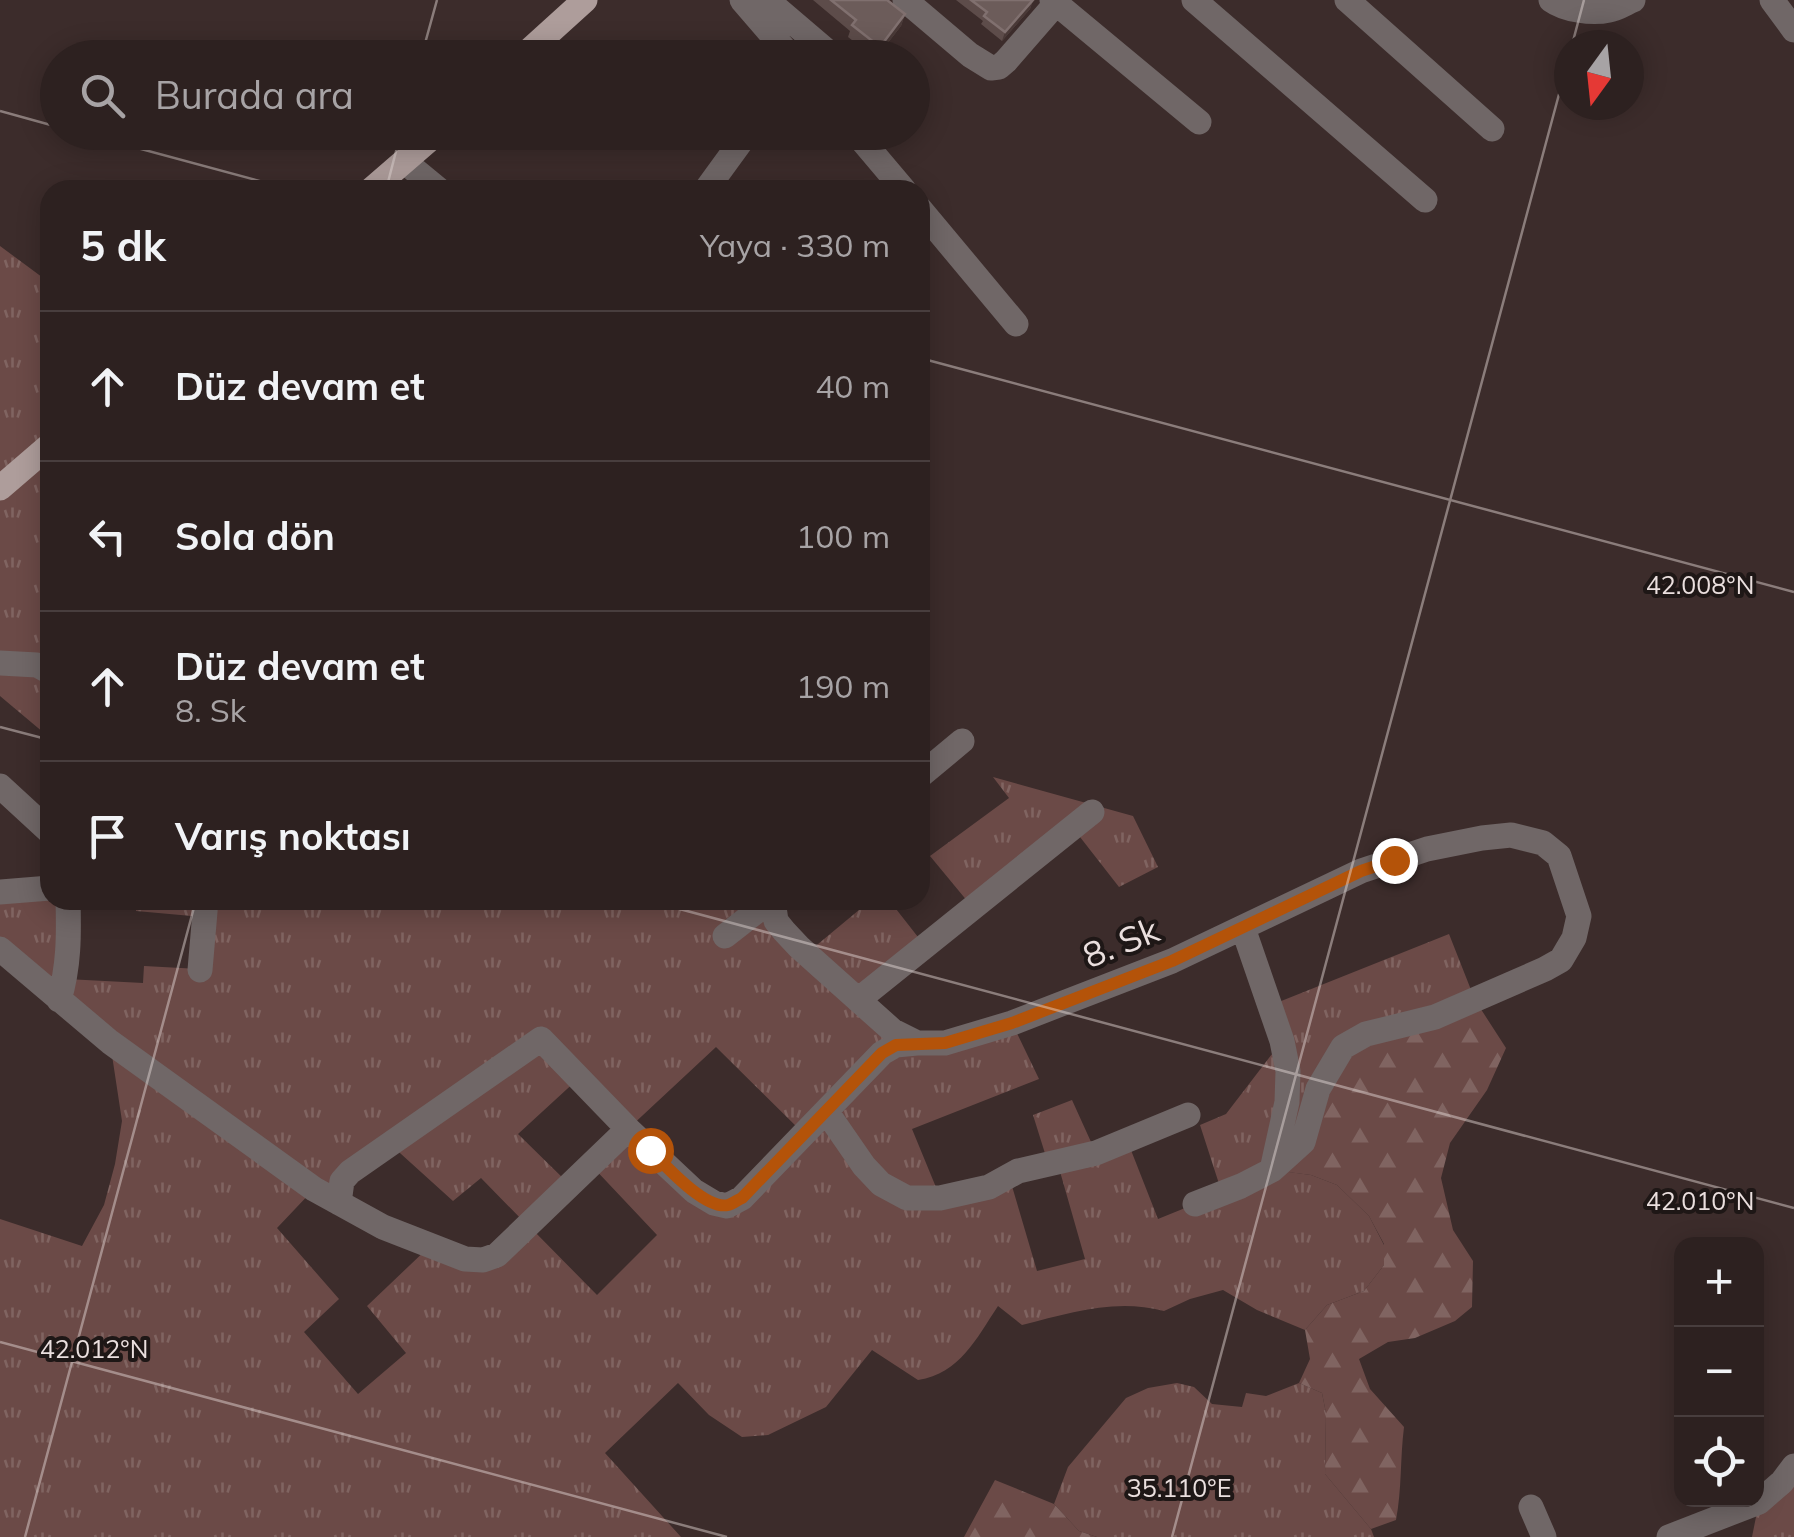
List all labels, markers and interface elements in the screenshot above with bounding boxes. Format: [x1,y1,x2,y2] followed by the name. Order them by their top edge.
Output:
[1554,30,1644,120] north arrow
[40,40,930,150] search box
[75,68,130,123] icon: search
[155,71,354,119] text: Burada ara
[80,219,166,272] text: 5 dk
[700,225,890,265] text: Yaya · 330 m
[80,359,135,414] icon: ahead
[175,362,425,410] text: Düz devam et
[815,366,890,406] text: 40 m
[80,509,135,564] icon: left
[175,512,335,560] text: Sola dön
[796,516,890,556] text: 100 m
[1646,569,1754,600] text: 42.008°N
[175,642,425,690] text: Düz devam et
[80,659,135,714] icon: ahead
[796,666,890,706] text: 190 m
[175,690,246,730] text: 8. Sk
[80,809,135,864] icon: arrive
[175,812,411,860] text: Varış noktası
[1372,838,1418,884] route end
[1076,907,1166,977] street label: 8. Sk
[628,1128,674,1174] route start
[1646,1185,1754,1216] text: 42.010°N
[1674,1237,1764,1507] map controls
[1674,1237,1764,1327] button: +
[1674,1327,1764,1417] button: −
[40,1333,148,1364] text: 42.012°N
[1674,1417,1764,1507] button: locate
[1127,1472,1231,1503] text: 35.110°E

